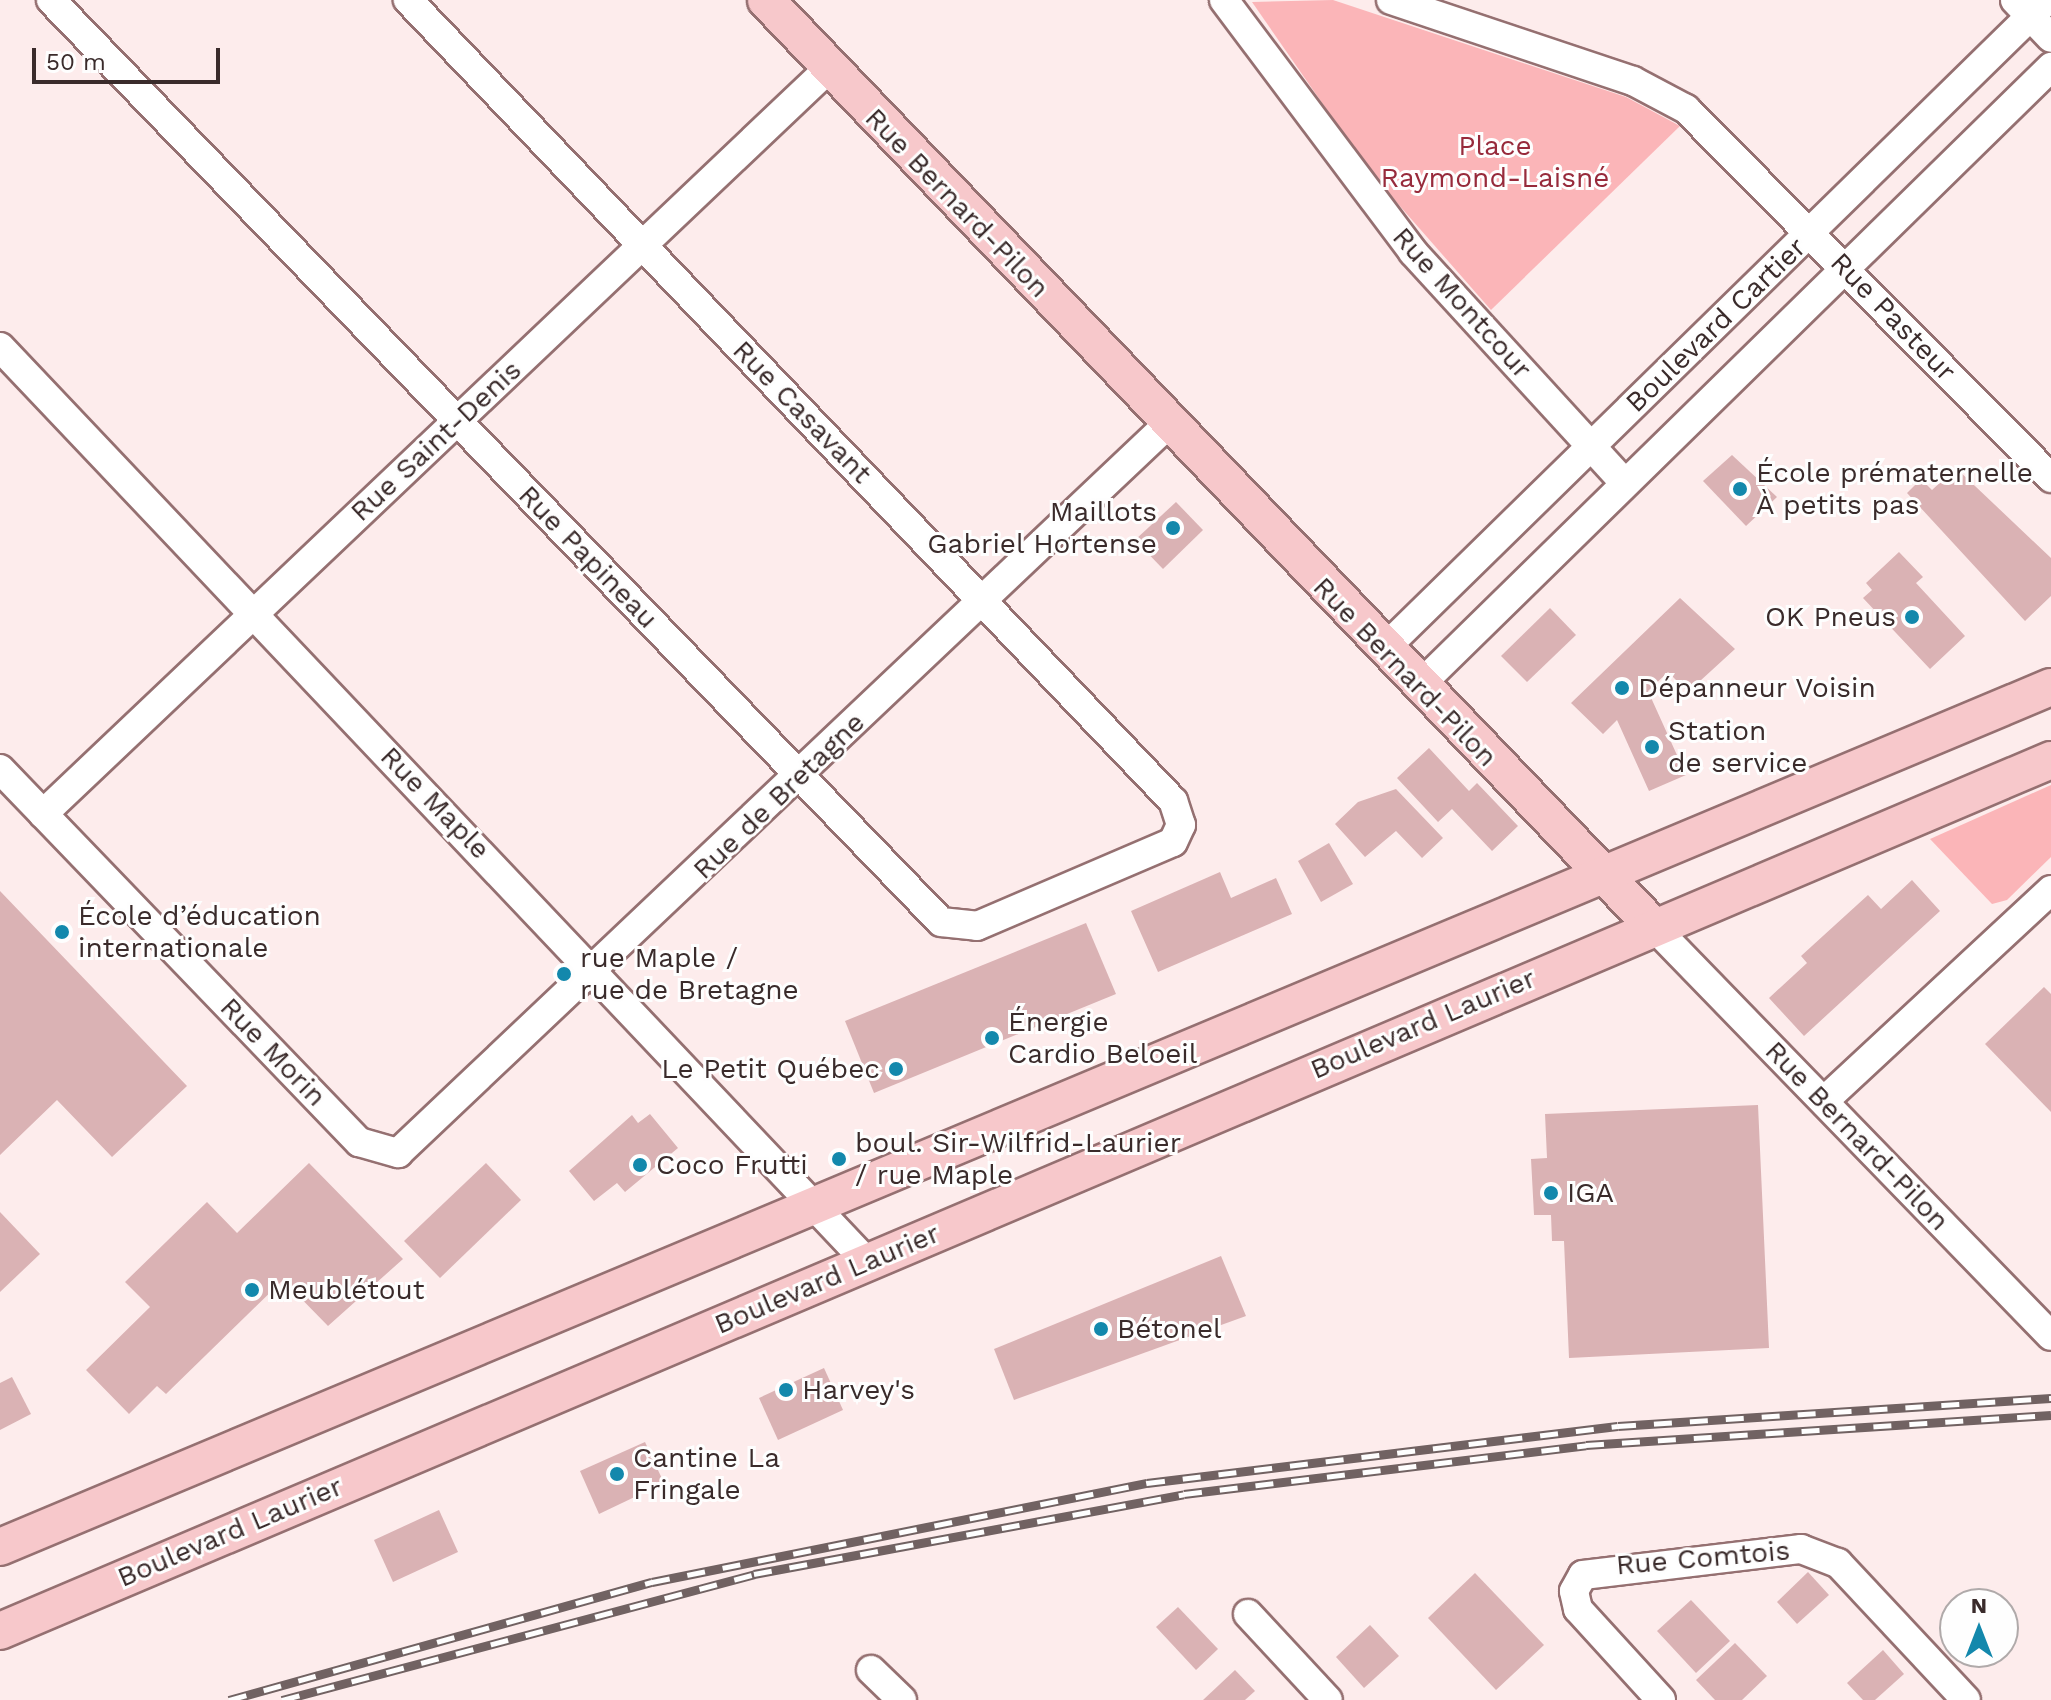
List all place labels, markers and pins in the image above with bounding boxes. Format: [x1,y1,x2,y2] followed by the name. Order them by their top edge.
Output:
[1756,456,2033,522] place label: École prématernelle À petits pas
[1731,480,1749,498] marker: École prématernelle À petits pas
[926,495,1157,561] place label: Maillots Gabriel Hortense
[1164,519,1182,537] marker: Maillots Gabriel Hortense
[1765,600,1896,634] place label: OK Pneus
[1903,608,1921,626] marker: OK Pneus
[1638,671,1877,705] place label: Dépanneur Voisin
[1613,679,1631,697] marker: Dépanneur Voisin
[1668,714,1807,780] place label: Station de service
[1643,738,1661,756] marker: Station de service
[78,899,321,965] place label: École d’éducation internationale
[53,923,71,941] marker: École d’éducation internationale
[580,941,799,1007] place label: rue Maple / rue de Bretagne
[555,965,573,983] marker: rue Maple / rue de Bretagne
[1008,1005,1197,1071] place label: Énergie Cardio Beloeil
[983,1029,1001,1047] marker: Énergie Cardio Beloeil
[661,1052,880,1086] place label: Le Petit Québec
[887,1060,905,1078] marker: Le Petit Québec
[855,1126,1181,1192] place label: boul. Sir-Wilfrid-Laurier / rue Maple
[656,1148,808,1182] place label: Coco Frutti
[830,1150,848,1168] marker: boul. Sir-Wilfrid-Laurier / rue Maple
[631,1156,649,1174] marker: Coco Frutti
[1567,1176,1614,1210] place label: IGA
[1542,1184,1560,1202] marker: IGA
[268,1273,425,1307] place label: Meublétout
[243,1281,261,1299] marker: Meublétout
[1117,1312,1222,1346] place label: Bétonel
[1092,1320,1110,1338] marker: Bétonel
[802,1373,915,1407] place label: Harvey's
[777,1381,795,1399] marker: Harvey's
[633,1441,780,1507] place label: Cantine La Fringale
[608,1465,626,1483] marker: Cantine La Fringale

